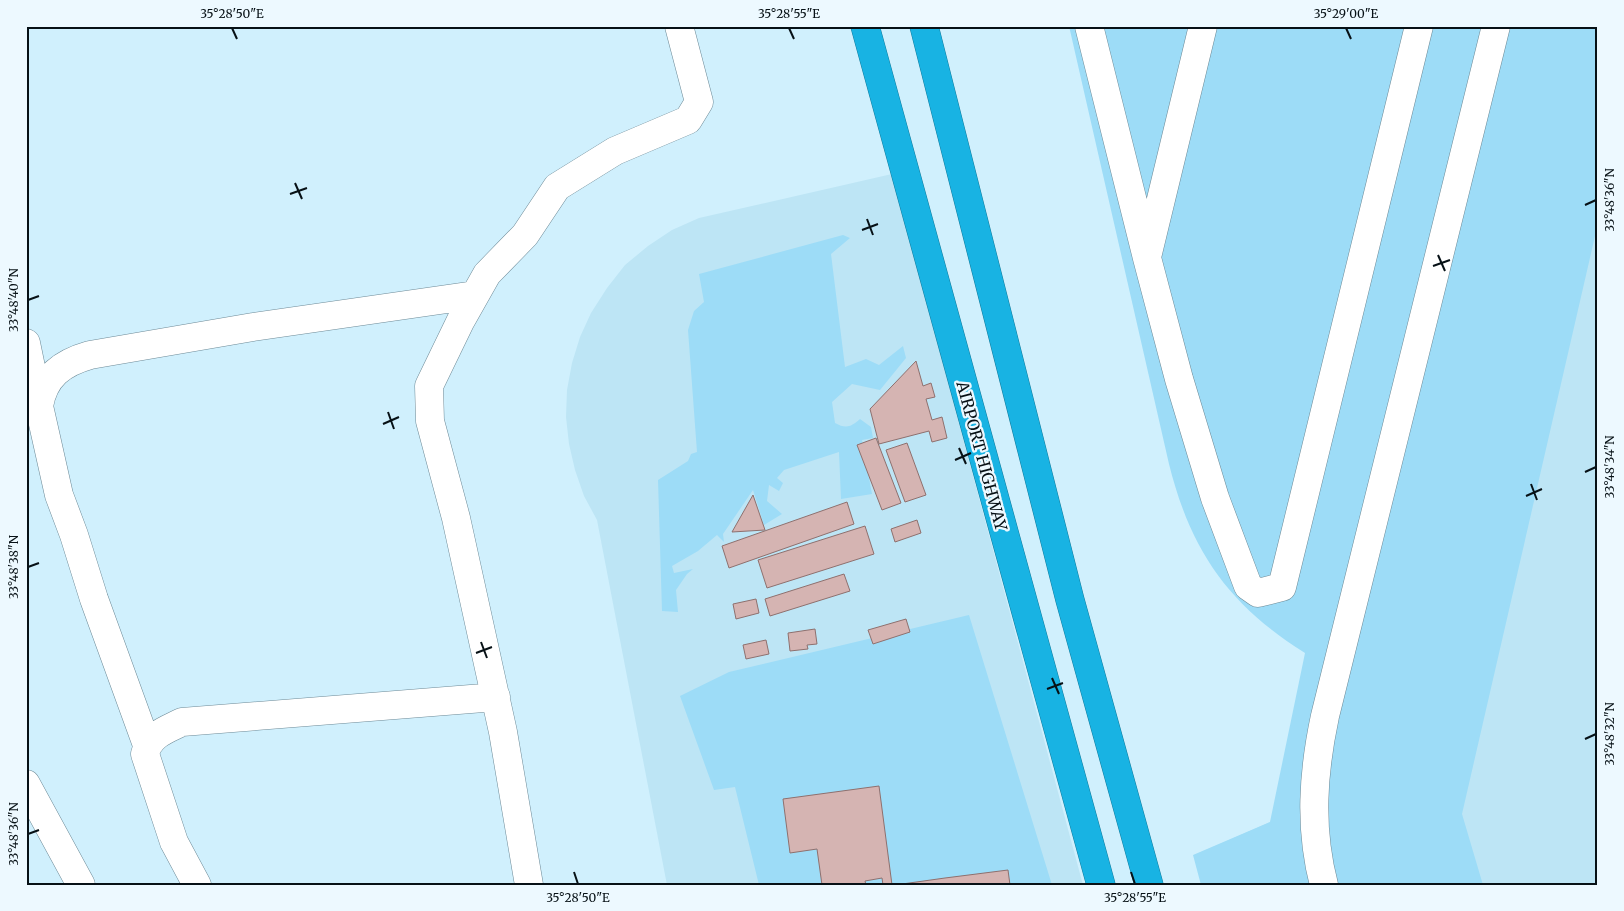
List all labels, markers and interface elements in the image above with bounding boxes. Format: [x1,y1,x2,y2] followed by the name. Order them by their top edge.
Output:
[200,6,264,21] text: 35°28'50"E
[758,6,820,21] text: 35°28'55"E
[1314,6,1379,21] text: 35°29'00"E
[1602,168,1617,232] text: 33°48'36"N
[6,267,21,332] text: 33°48'40"N
[952,378,1012,534] street label: AIRPORT HIGHWAY
[1602,435,1617,499] text: 33°48'34"N
[6,534,21,599] text: 33°48'38"N
[1602,702,1617,766] text: 33°48'32"N
[6,802,21,866] text: 33°48'36"N
[546,890,610,905] text: 35°28'50"E
[1104,890,1166,905] text: 35°28'55"E

